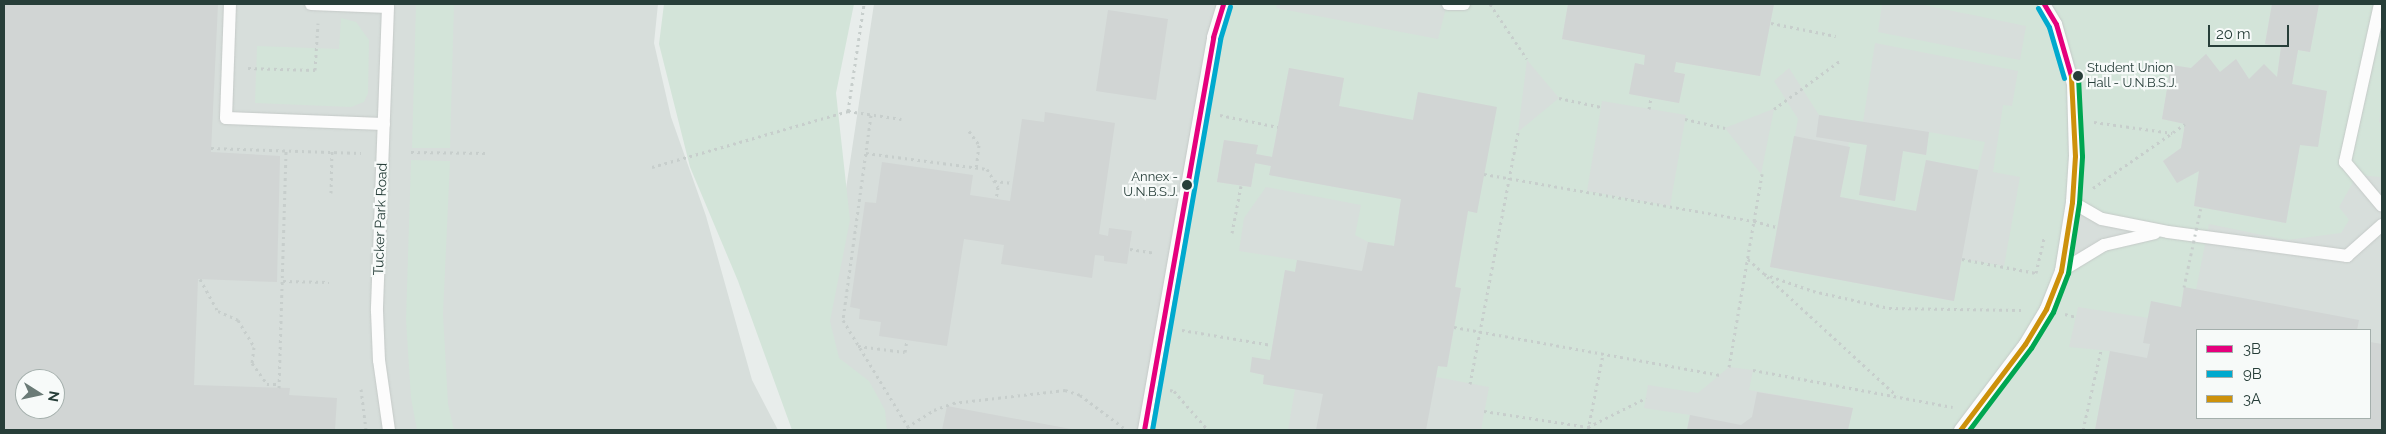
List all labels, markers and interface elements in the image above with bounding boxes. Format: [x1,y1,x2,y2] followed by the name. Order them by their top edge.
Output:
[2211,15,2292,47] scale bar
[2216,25,2251,43] text: 20 m
[2087,61,2177,92] place label: Student Union Hall - U.N.B.S.J.
[2073,71,2083,81] marker: Student Union Hall - U.N.B.S.J.
[370,162,390,276] street label: Tucker Park Road
[1123,170,1178,201] place label: Annex - U.N.B.S.J.
[1182,180,1192,190] marker: Annex - U.N.B.S.J.
[2196,329,2371,419] legend
[2243,340,2261,358] text: 3B
[2243,365,2262,383] text: 9B
[15,369,65,419] north arrow
[45,390,63,403] text: N
[2243,390,2261,408] text: 3A

